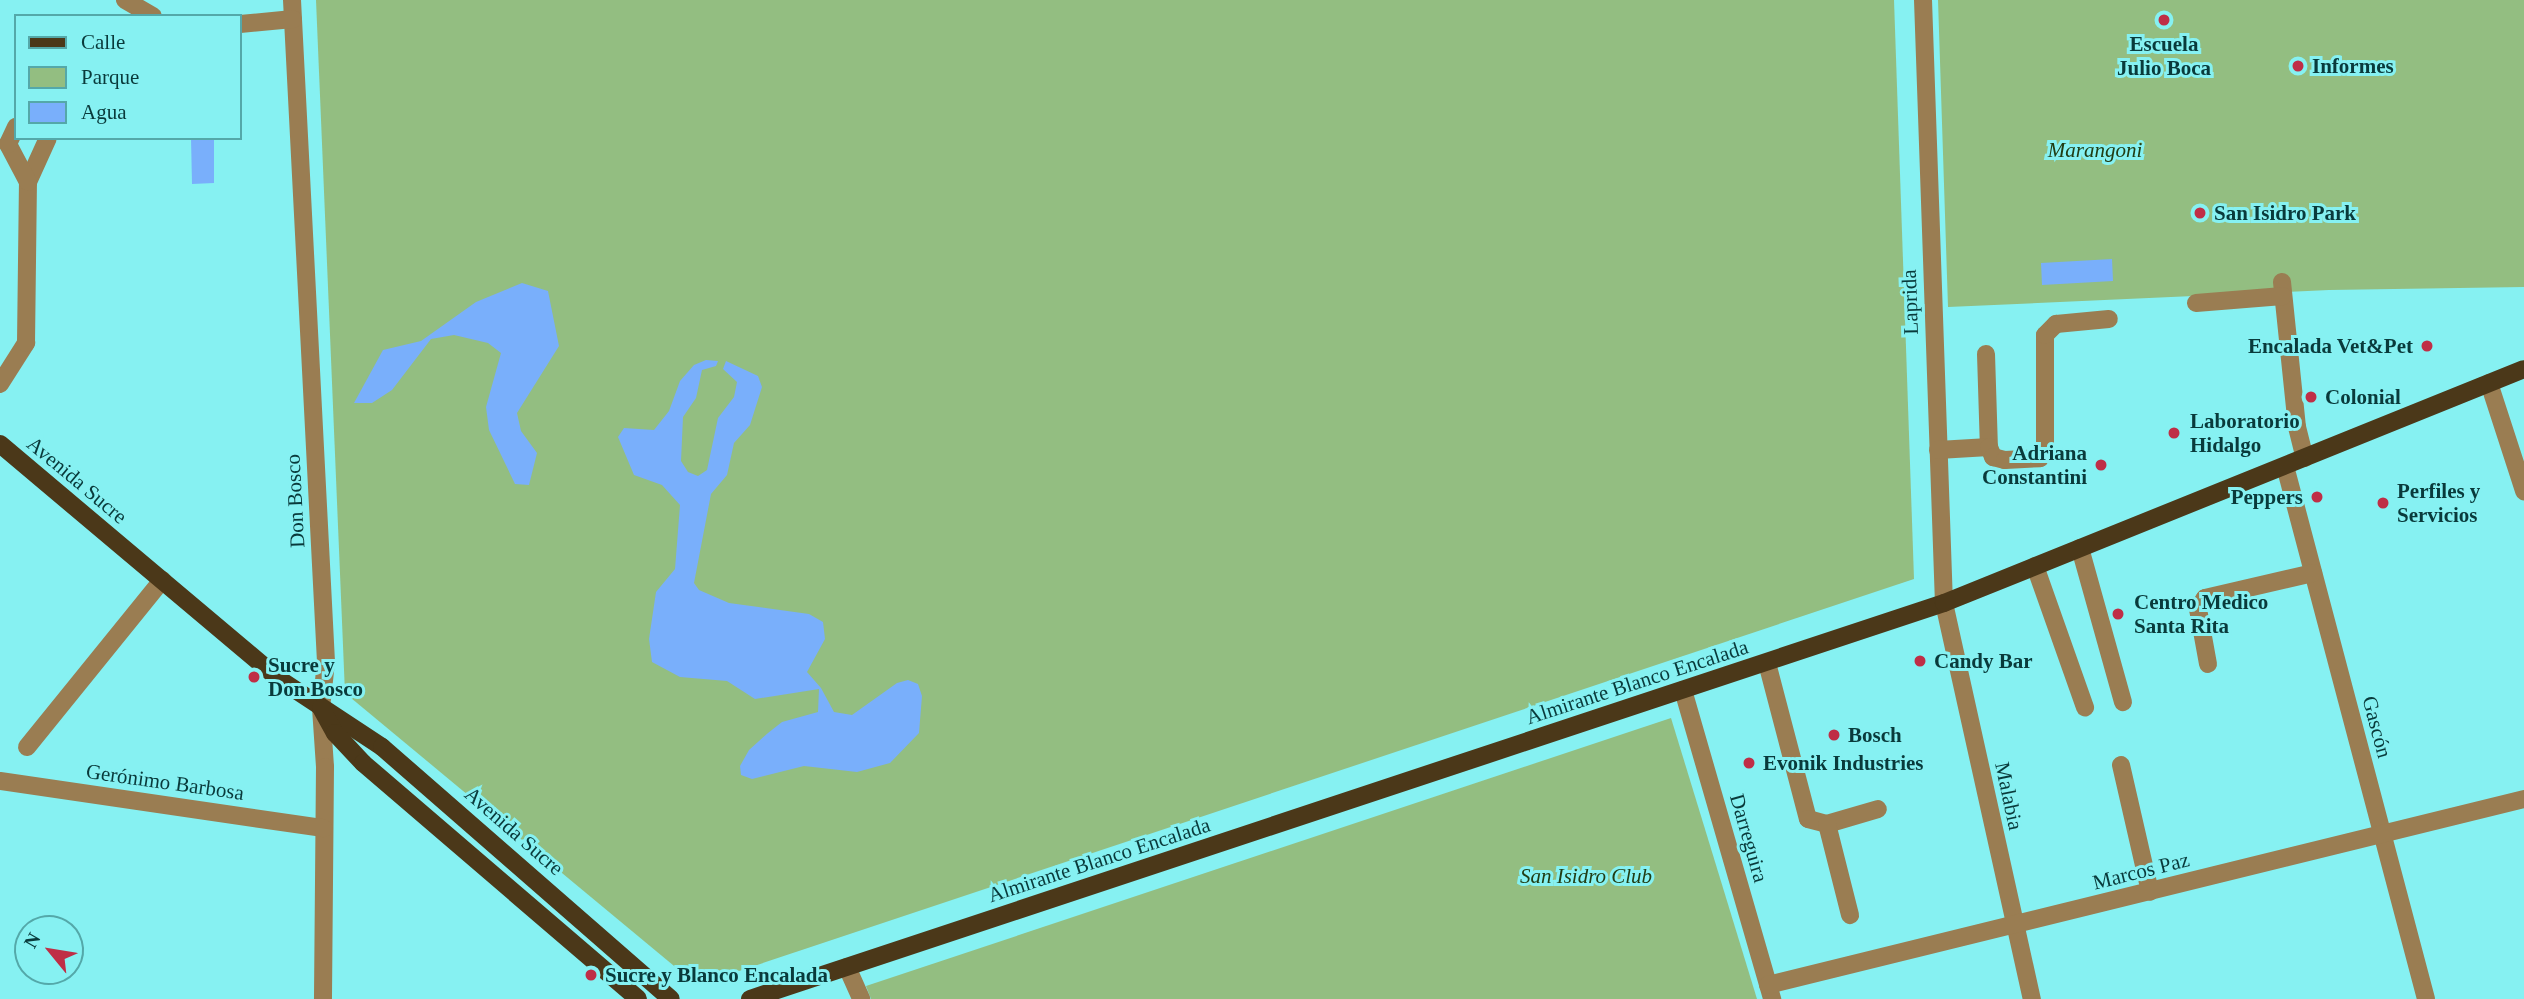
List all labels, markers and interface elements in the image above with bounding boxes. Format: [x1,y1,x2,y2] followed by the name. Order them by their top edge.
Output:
[2156,12,2172,28] marker: Escuela Julio Boca
[14,14,242,140] legend
[81,30,125,54] text: Calle
[2117,31,2211,81] place label: Escuela Julio Boca
[2312,53,2394,79] place label: Informes
[2290,58,2306,74] marker: Informes
[81,65,139,89] text: Parque
[81,100,127,124] text: Agua
[2048,137,2142,163] park label: Marangoni
[2214,200,2356,226] place label: San Isidro Park
[2192,205,2208,221] marker: San Isidro Park
[1896,269,1924,335] street label: Laprida
[2248,333,2413,359] place label: Encalada Vet&Pet
[2419,338,2435,354] marker: Encalada Vet&Pet
[2325,384,2401,410] place label: Colonial
[2303,389,2319,405] marker: Colonial
[2190,408,2300,458] place label: Laboratorio Hidalgo
[2164,423,2184,443] marker: Laboratorio Hidalgo
[22,431,132,529] street label: Avenida Sucre
[1982,440,2087,490] place label: Adriana Constantini
[280,453,310,549] street label: Don Bosco
[2093,457,2109,473] marker: Adriana Constantini
[2397,478,2480,528] place label: Perfiles y Servicios
[2231,484,2303,510] place label: Peppers
[2309,489,2325,505] marker: Peppers
[2375,495,2391,511] marker: Perfiles y Servicios
[2134,589,2268,639] place label: Centro Medico Santa Rita
[2108,604,2128,624] marker: Centro Medico Santa Rita
[1523,634,1751,730] street label: Almirante Blanco Encalada
[1934,648,2033,674] place label: Candy Bar
[268,652,363,702] place label: Sucre y Don Bosco
[1912,653,1928,669] marker: Candy Bar
[246,669,262,685] marker: Sucre y Don Bosco
[2357,693,2397,761] street label: Gascón
[1848,722,1902,748] place label: Bosch
[1826,727,1842,743] marker: Bosch
[1763,750,1923,776] place label: Evonik Industries
[1741,755,1757,771] marker: Evonik Industries
[84,758,246,806] street label: Gerónimo Barbosa
[1990,760,2028,832] street label: Malabia
[459,781,569,881] street label: Avenida Sucre
[1724,791,1774,885] street label: Darreguira
[985,812,1213,908] street label: Almirante Blanco Encalada
[2090,847,2192,895] street label: Marcos Paz
[1520,863,1652,889] park label: San Isidro Club
[14,915,84,985] north arrow
[20,929,45,951] text: N
[605,962,828,988] place label: Sucre y Blanco Encalada
[583,967,599,983] marker: Sucre y Blanco Encalada

